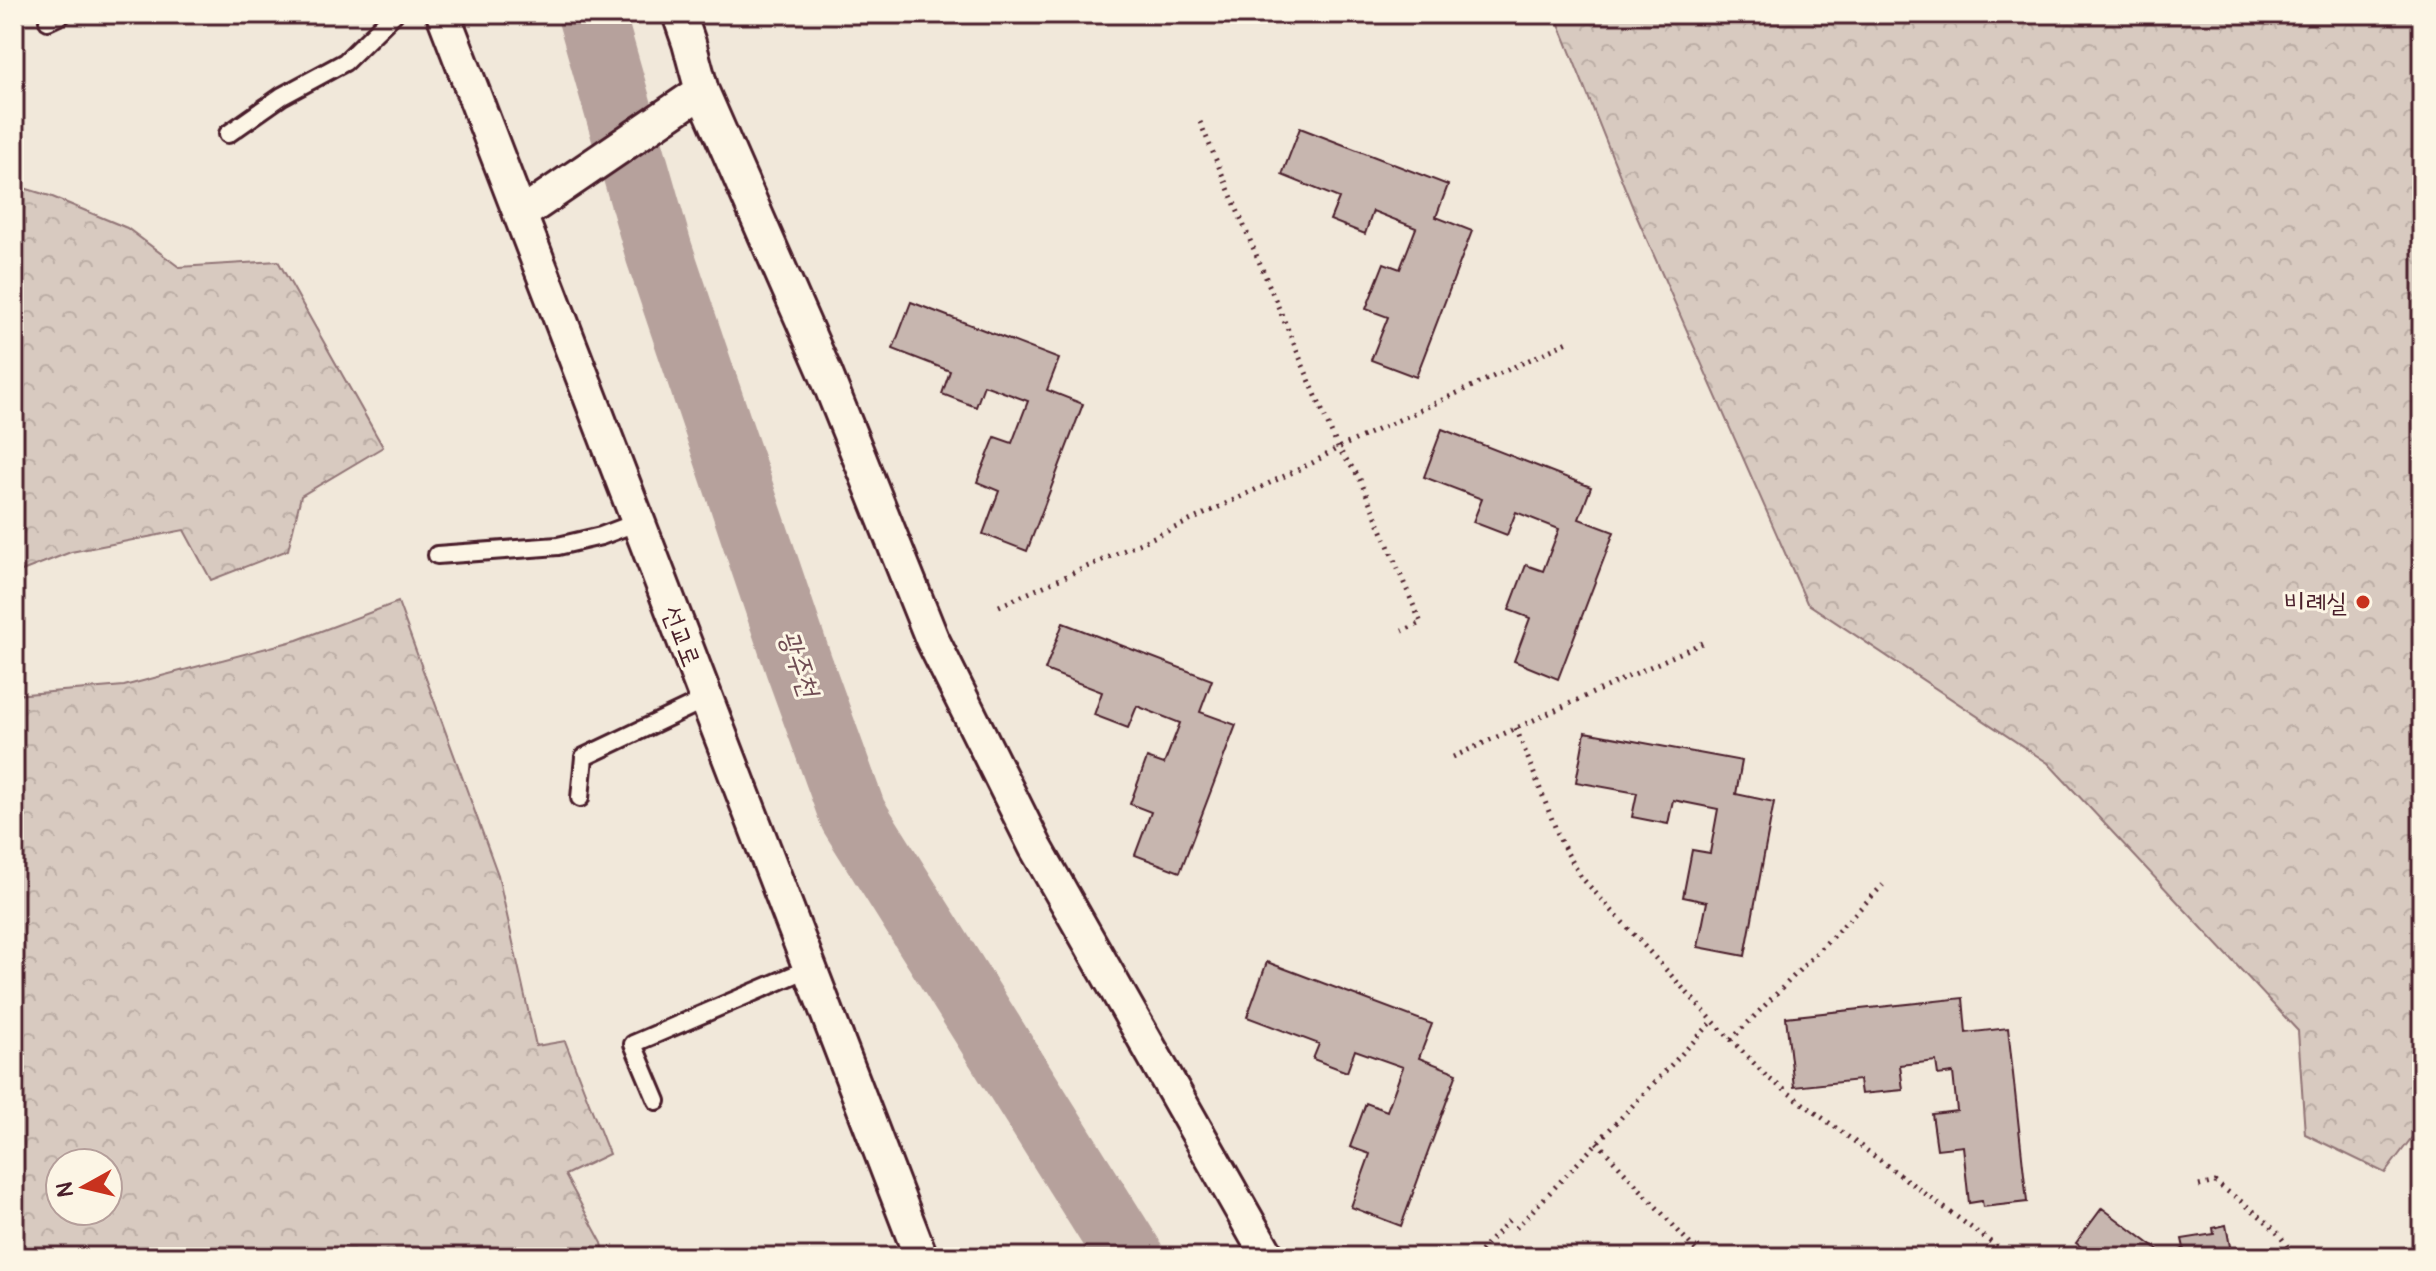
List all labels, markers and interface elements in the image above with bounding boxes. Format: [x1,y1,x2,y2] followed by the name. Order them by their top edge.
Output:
[2284,587,2347,619] place label: 비례실
[2354,593,2372,611] marker: 비례실
[655,601,707,671] street label: 선교로
[771,626,827,703] water label: 광주천
[44,1147,124,1227] north arrow
[50,1180,80,1199] text: N

